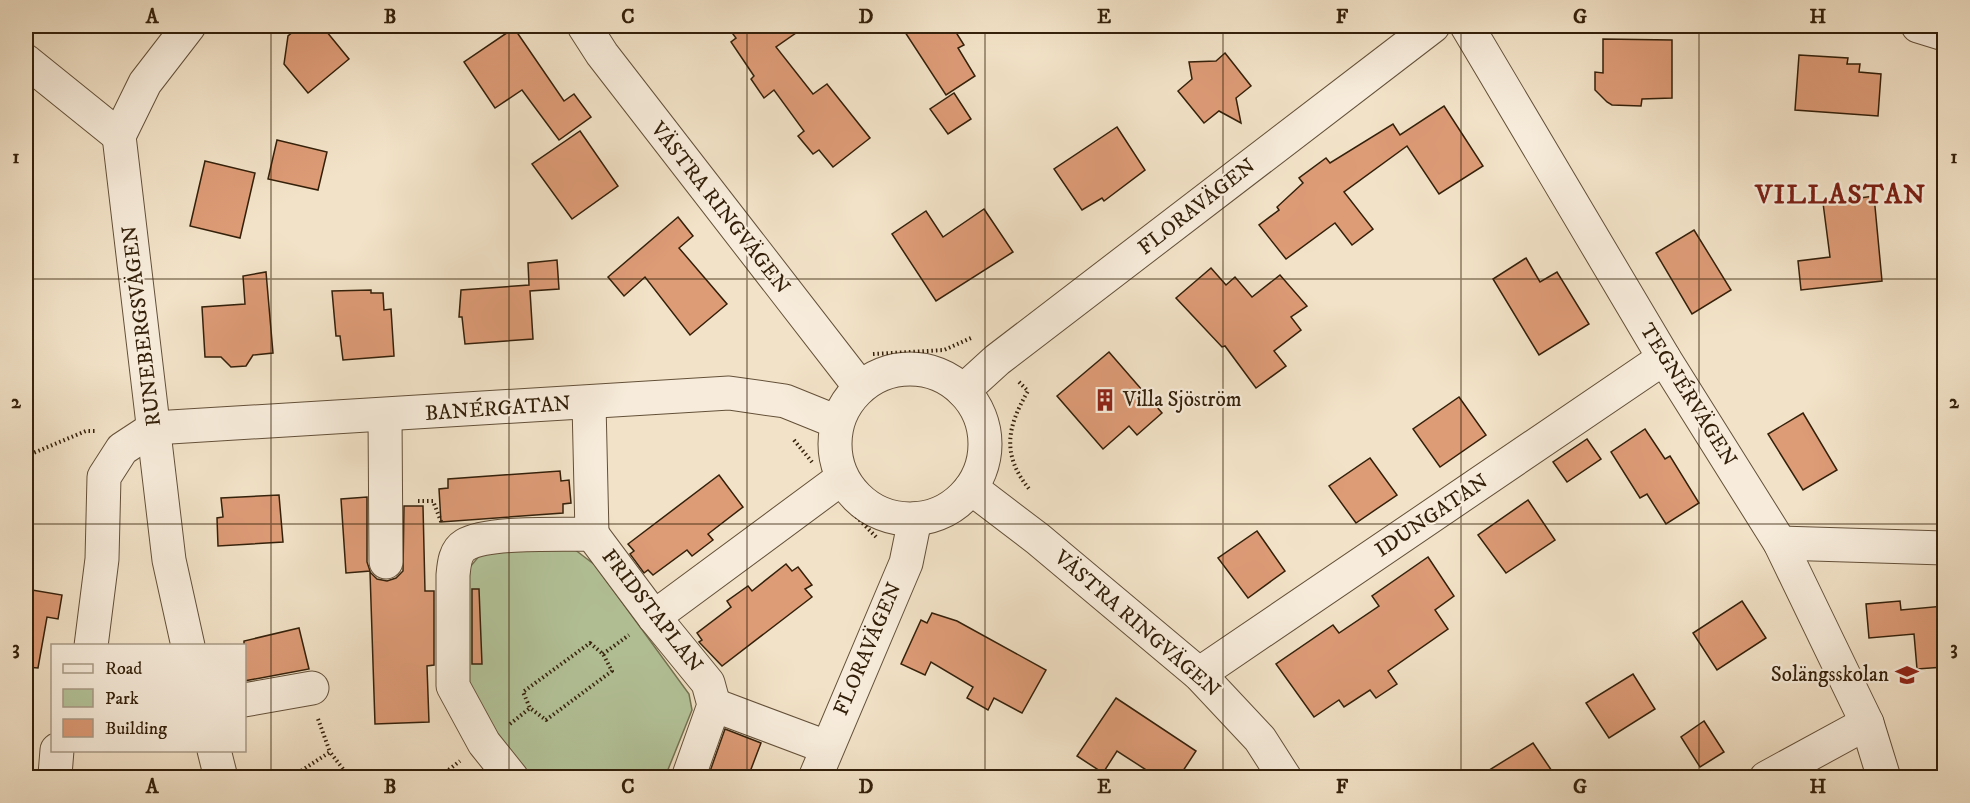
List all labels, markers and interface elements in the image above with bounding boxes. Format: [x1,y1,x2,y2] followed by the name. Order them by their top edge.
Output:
[145,5,160,30] text: A
[384,5,396,30] text: B
[621,5,635,30] text: C
[859,5,874,30] text: D
[1097,5,1111,30] text: E
[1336,5,1349,30] text: F
[1573,5,1587,30] text: G
[1810,5,1827,30] text: H
[644,115,796,299] street label: VÄSTRA RINGVÄGEN
[12,145,20,170] text: 1
[1950,145,1958,170] text: 1
[1132,152,1261,261] street label: FLORAVÄGEN
[1754,178,1927,212] district label: VILLASTAN
[116,224,167,428] street label: RUNEBERGSVÄGEN
[1634,318,1743,471] street label: TEGNÉRVÄGEN
[1092,387,1118,413] building icon: Villa Sjöström
[1122,387,1242,413] place label: Villa Sjöström
[11,390,22,415] text: 2
[424,390,572,427] street label: BANÉRGATAN
[1949,390,1960,415] text: 2
[1370,469,1494,563] street label: IDUNGATAN
[1048,543,1226,703] street label: VÄSTRA RINGVÄGEN
[596,544,708,678] street label: FRIDSTAPLAN
[827,578,908,719] street label: FLORAVÄGEN
[12,636,20,661] text: 3
[1950,636,1958,661] text: 3
[51,644,246,752] legend
[105,658,142,680] text: Road
[1771,662,1889,688] place label: Solängsskolan
[1894,662,1920,688] school or university icon: Solängsskolan
[105,688,139,710] text: Park
[105,718,167,740] text: Building
[145,775,160,800] text: A
[384,775,396,800] text: B
[621,775,635,800] text: C
[859,775,874,800] text: D
[1097,775,1111,800] text: E
[1336,775,1349,800] text: F
[1573,775,1587,800] text: G
[1810,775,1827,800] text: H

